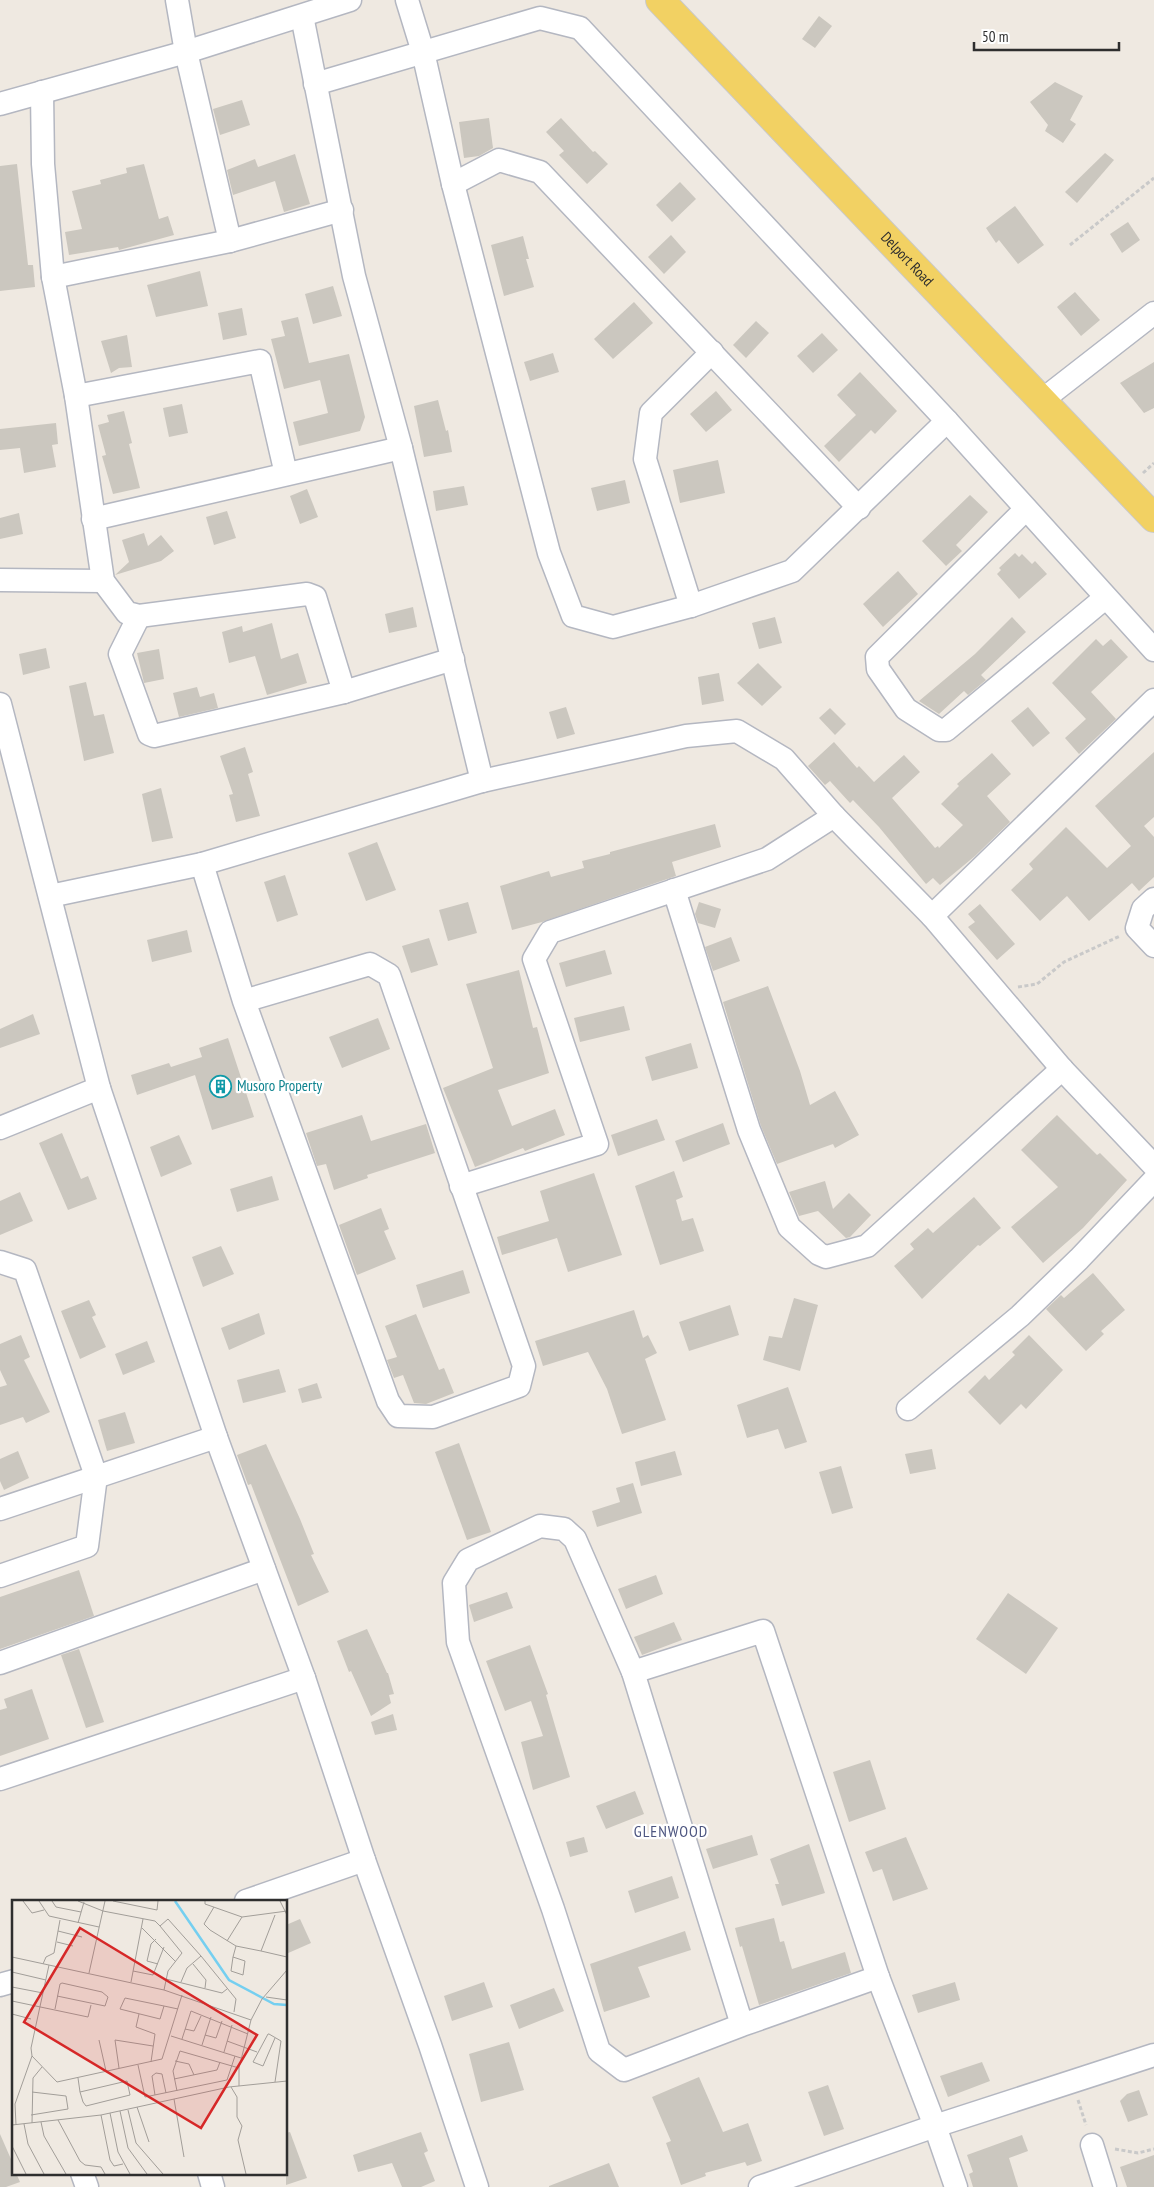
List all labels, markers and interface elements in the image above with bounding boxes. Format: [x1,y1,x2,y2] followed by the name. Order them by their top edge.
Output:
[974,20,1119,52] scale bar
[982,27,1008,46] text: 50 m
[877,228,938,290] street label: Delport Road
[209,1074,233,1098] building icon: Musoro Property
[237,1076,323,1095] place label: Musoro Property
[634,1821,708,1841] district label: GLENWOOD
[12,1900,288,2174] inset map

